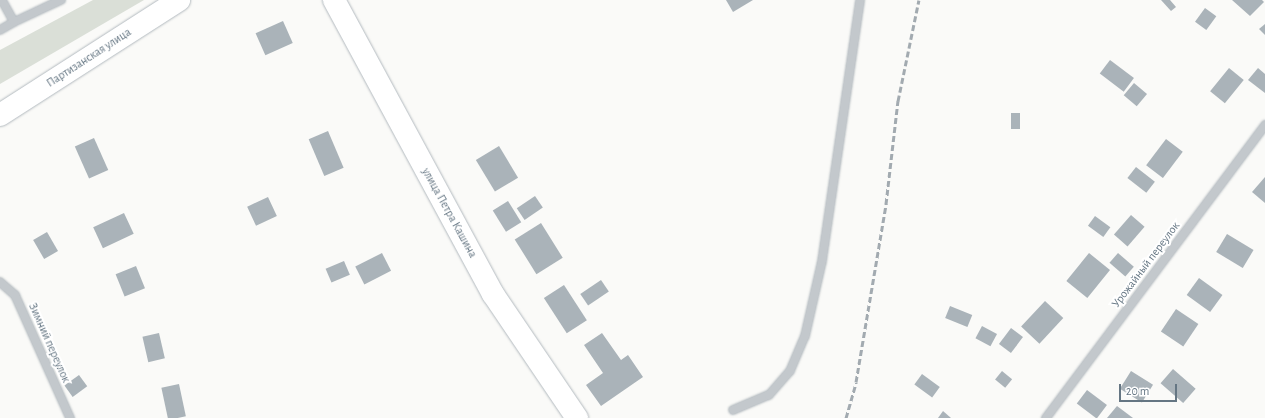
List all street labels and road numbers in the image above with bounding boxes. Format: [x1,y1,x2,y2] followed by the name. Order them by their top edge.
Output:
[44,25,134,91] street label: Партизанская улица
[418,166,480,260] street label: улица Петра Кашина
[1109,219,1183,311] street label: Урожайный переулок
[25,301,73,385] street label: Зимний переулок

